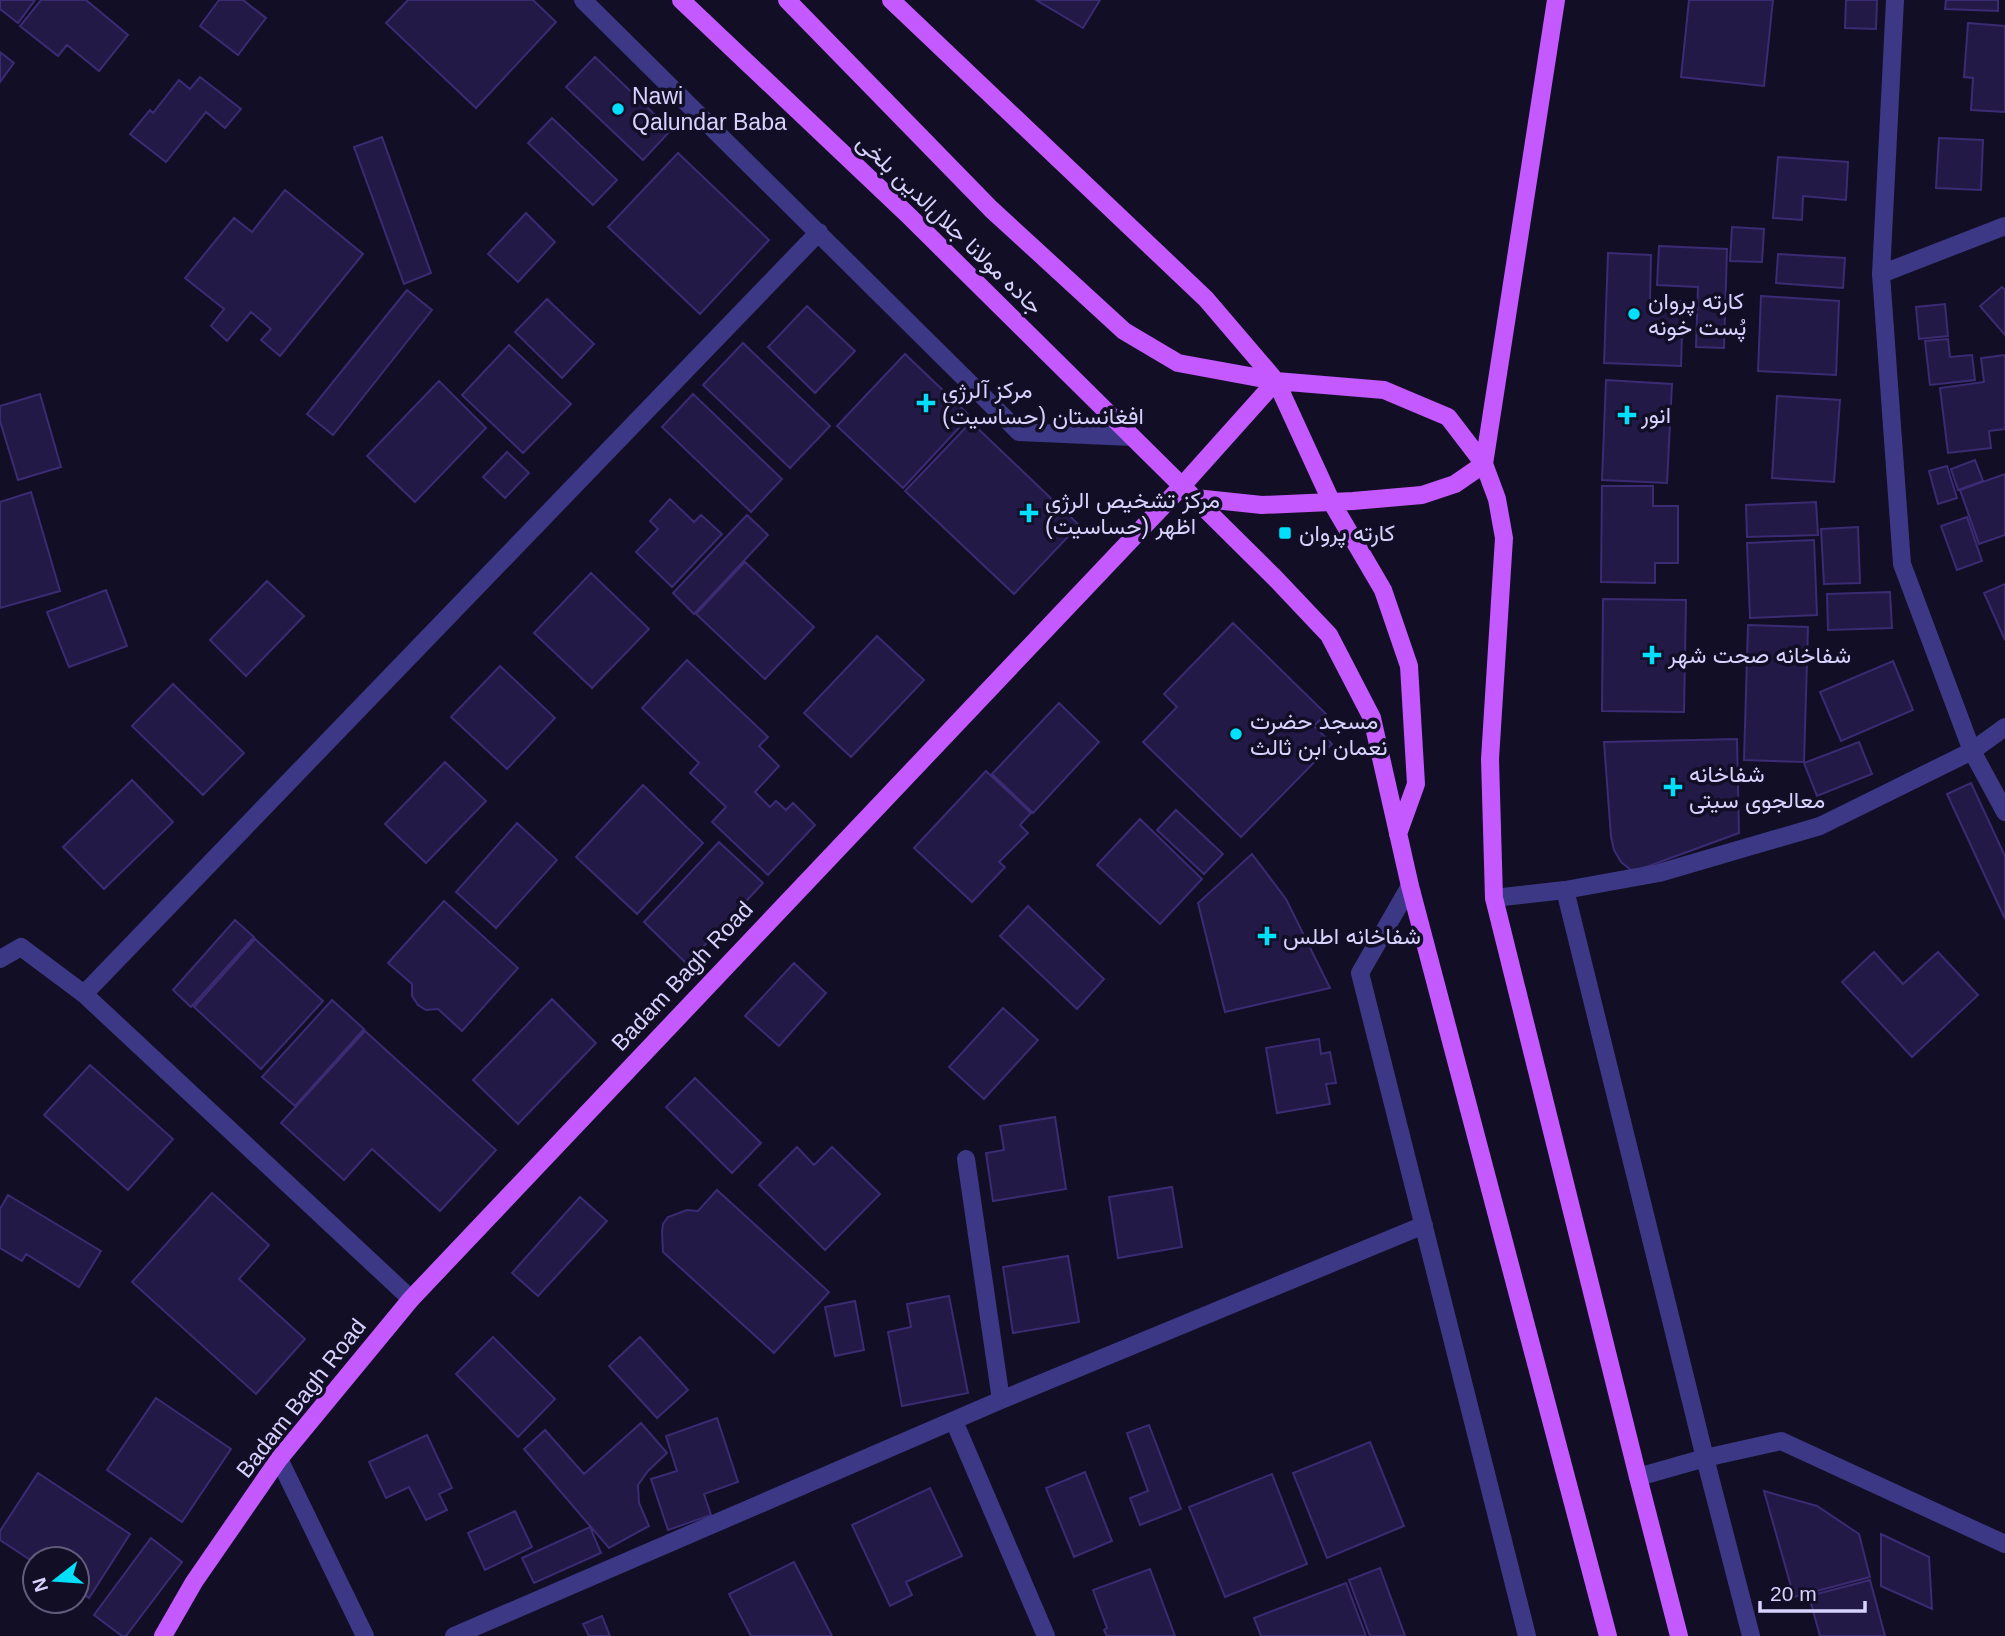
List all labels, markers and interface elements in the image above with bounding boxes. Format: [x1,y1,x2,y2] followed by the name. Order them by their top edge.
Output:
[632,83,787,135] place label: Nawi Qalundar Baba
[610,101,626,117] marker: Nawi Qalundar Baba
[850,129,1048,321] street label: جاده مولانا جلال‌الدین بلخی
[1648,288,1746,343] place label: کارته پروان پُست خونه
[1626,306,1642,322] marker: کارته پروان پُست خونه
[942,377,1144,429] place label: مرکز آلرژی (حساسیت) افغانستان
[916,393,936,413] marker: مرکز آلرژی (حساسیت) افغانستان
[1640,402,1671,430] place label: انور
[1619,407,1635,423] marker: انور
[1045,487,1220,541] place label: مرکز تشخیص الرژی (حساسیت) اظهر
[1019,503,1039,523] marker: مرکز تشخیص الرژی (حساسیت) اظهر
[1299,520,1395,549] place label: کارته پروان
[1277,525,1293,541] marker: کارته پروان
[1667,642,1851,670] place label: شفاخانه صحت شهر
[1642,645,1662,665] marker: شفاخانه صحت شهر
[1250,708,1388,761] place label: مسجد حضرت نعمان ابن ثالث
[1228,726,1244,742] marker: مسجد حضرت نعمان ابن ثالث
[1689,761,1825,815] place label: شفاخانه معالجوی سیتی
[1663,777,1683,797] marker: شفاخانه معالجوی سیتی
[606,896,758,1056] street label: Badam Bagh Road
[1283,923,1421,950] place label: شفاخانه اطلس
[1257,926,1277,946] marker: شفاخانه اطلس
[231,1313,371,1483] street label: Badam Bagh Road
[21,1545,91,1615] north arrow
[1760,1570,1865,1614] scale bar
[28,1575,52,1594] text: N
[1770,1582,1817,1605] text: 20 m

